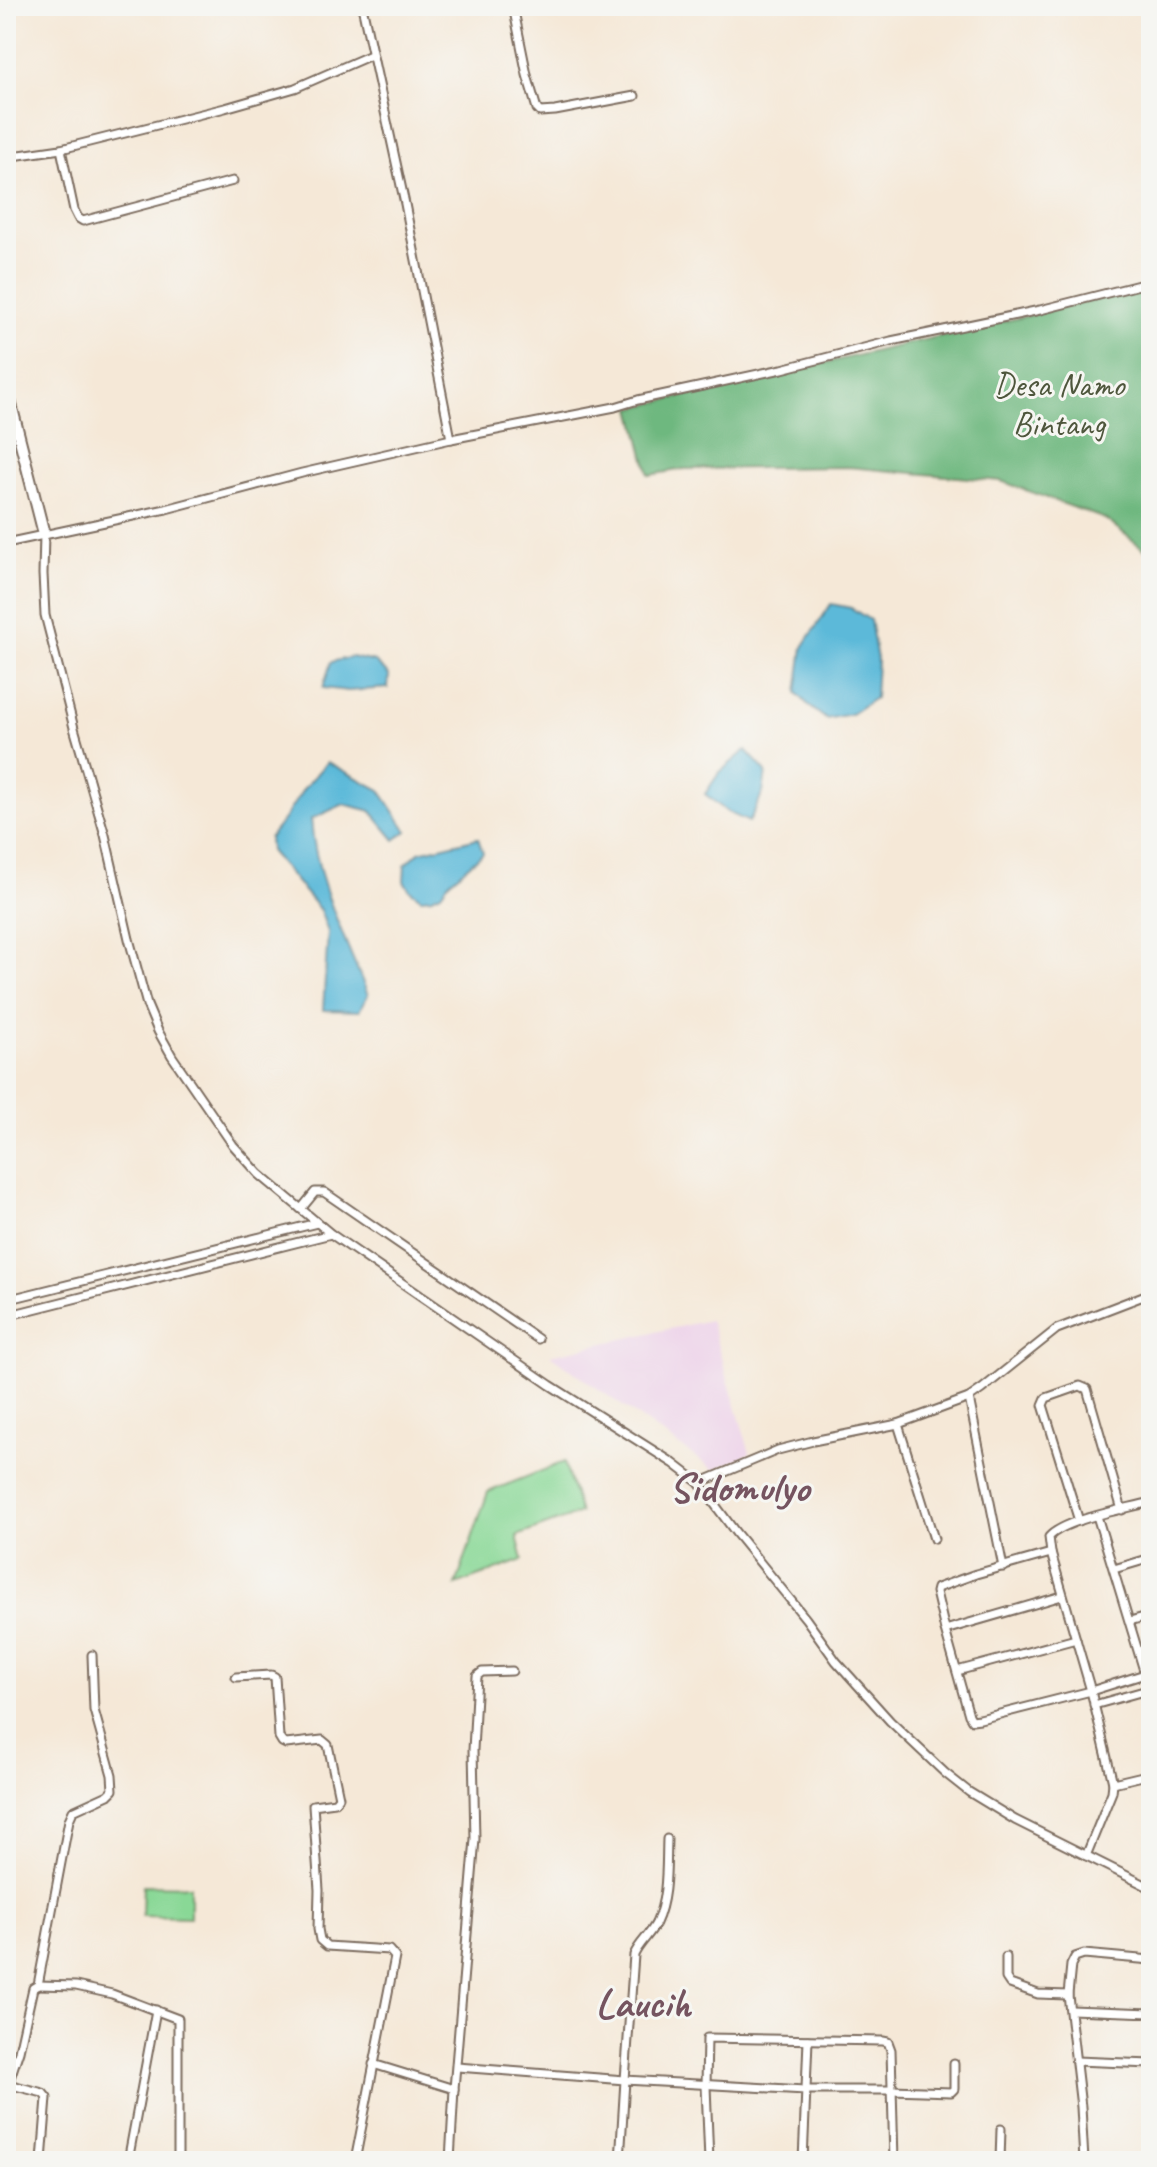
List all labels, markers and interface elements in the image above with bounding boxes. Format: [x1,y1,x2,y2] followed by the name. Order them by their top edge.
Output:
[994,363,1126,445] park label: Desa Namo Bintang
[669,1461,812,1514] district label: Sidomulyo
[595,1977,692,2030] district label: Laucih

